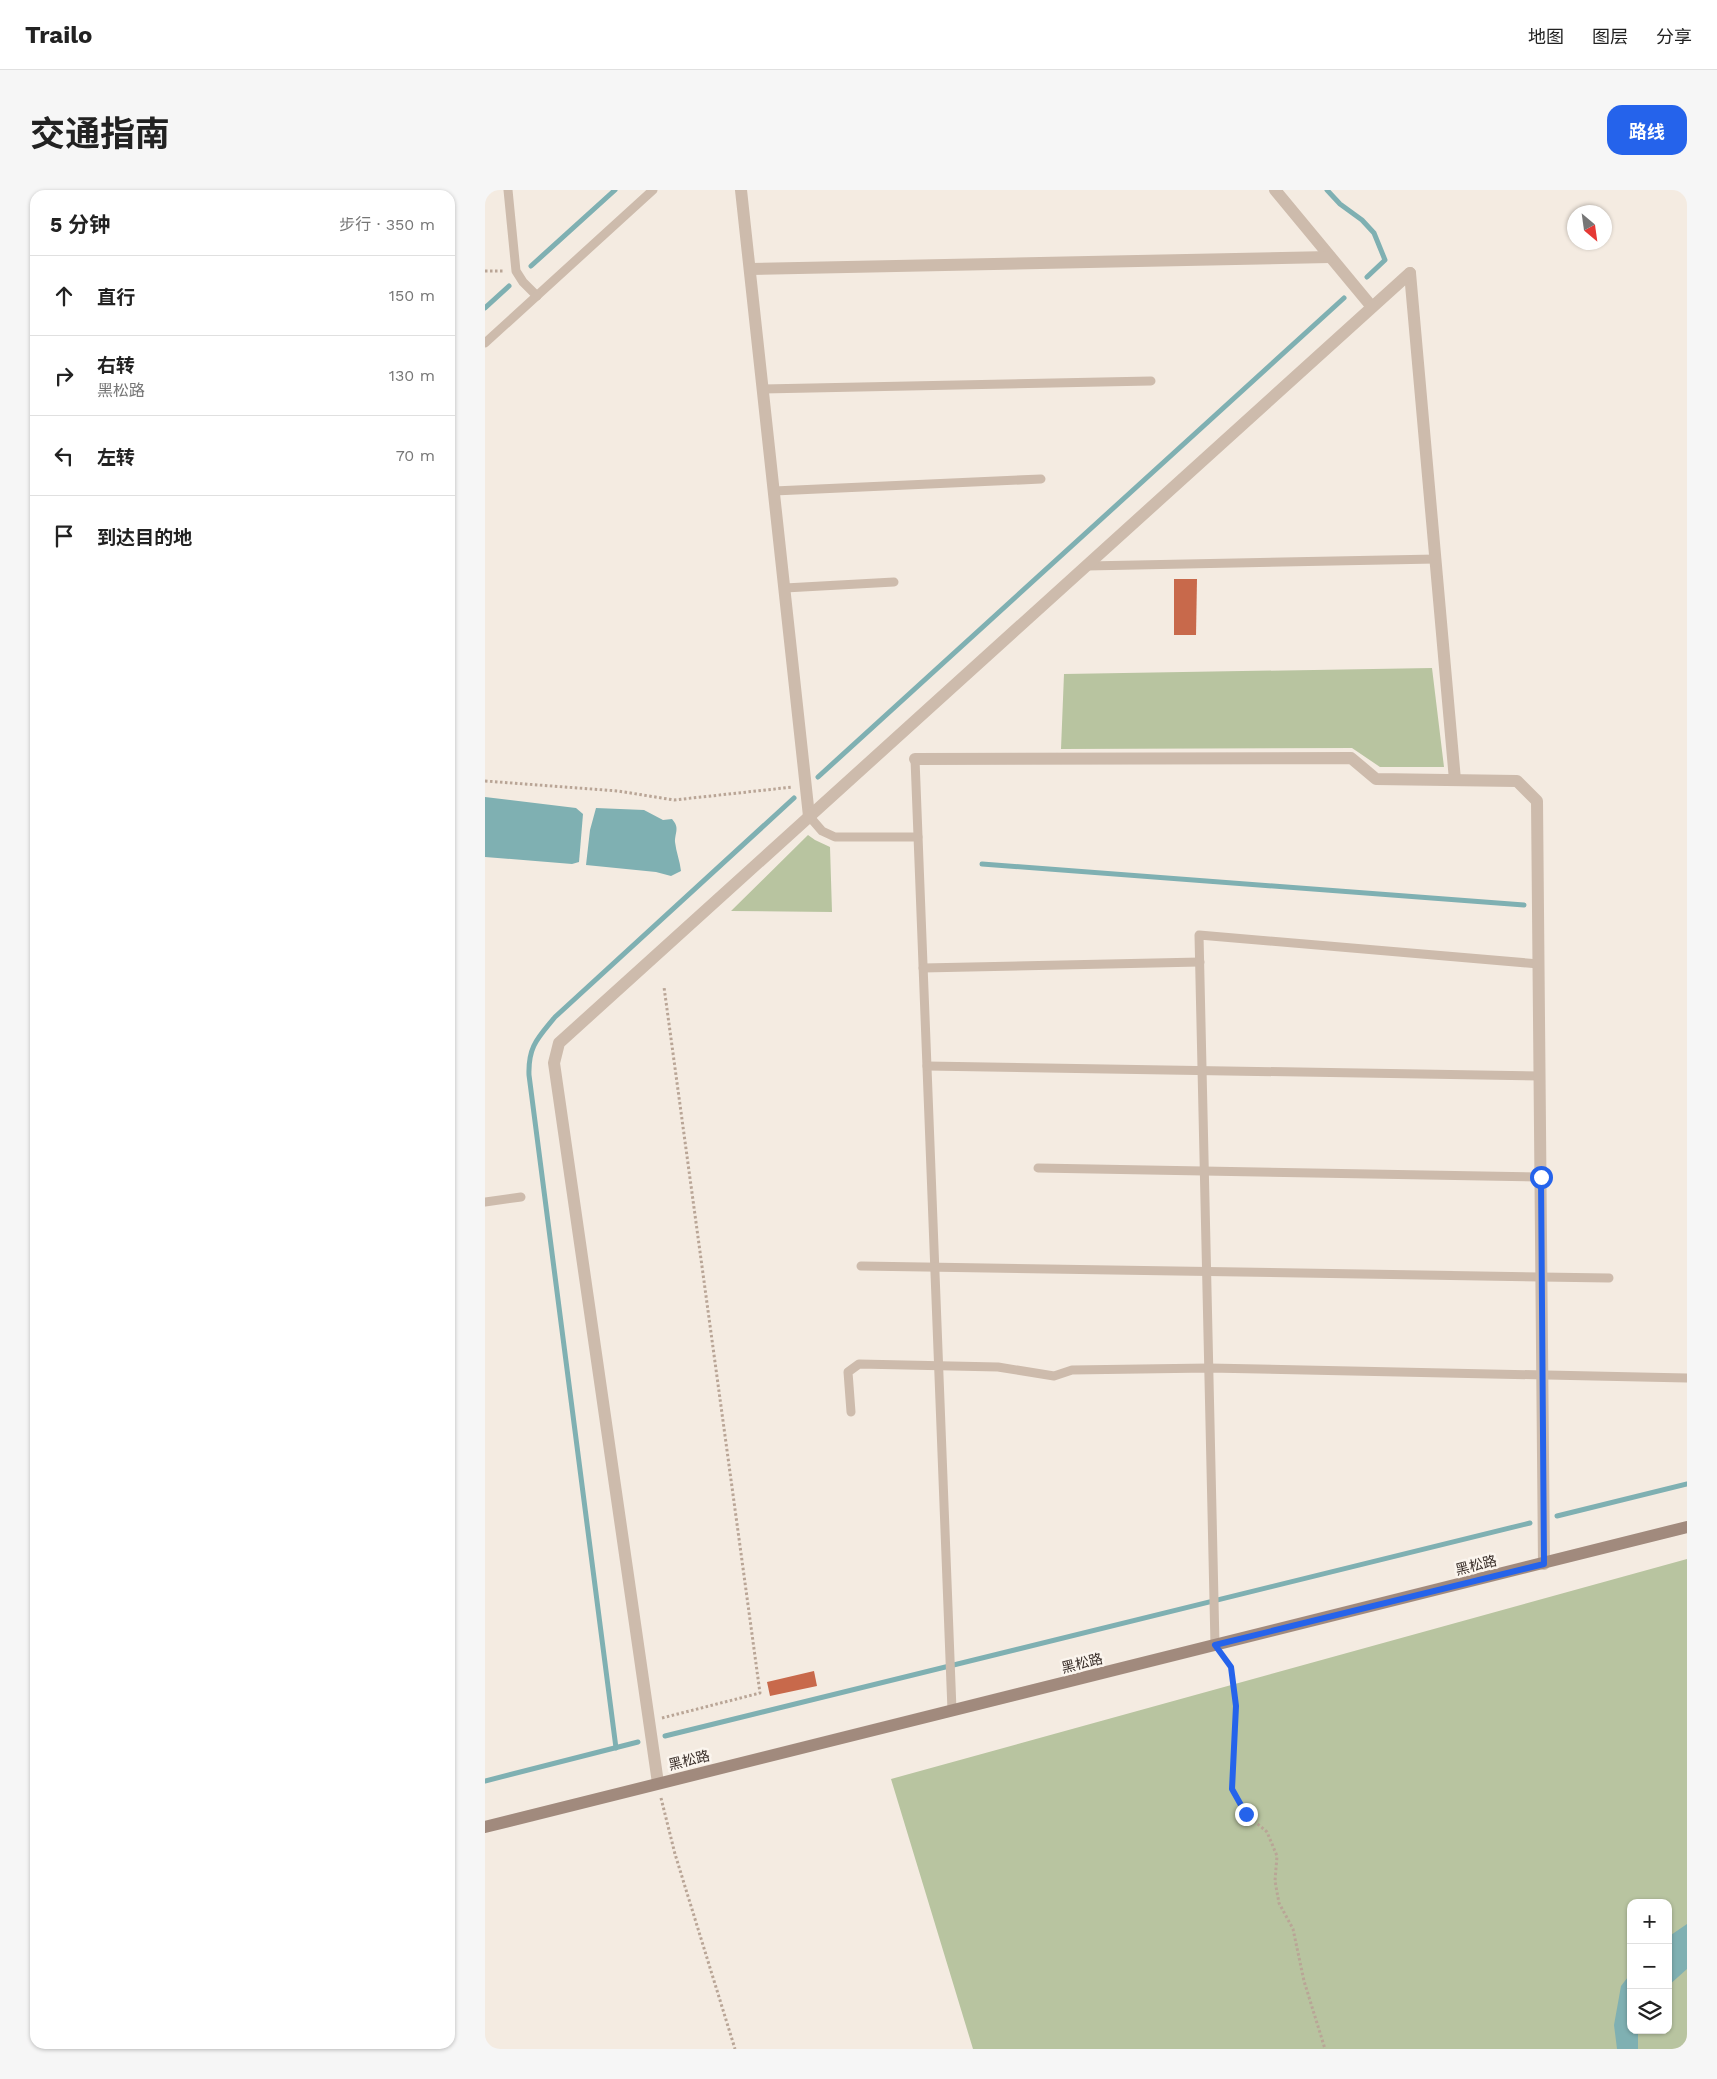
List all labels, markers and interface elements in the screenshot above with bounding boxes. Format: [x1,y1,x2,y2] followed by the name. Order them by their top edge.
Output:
[25,21,92,49] text: Trailo
[1528,26,1564,47] text: 地图
[1592,26,1628,47] text: 图层
[1656,26,1692,47] text: 分享
[1607,105,1687,155] button: 路线
[30,113,170,155] text: 交通指南
[1567,205,1612,250] north arrow
[50,212,110,237] text: 5 分钟
[339,215,435,234] text: 步行 · 350 m
[50,282,78,310] icon: ahead
[97,286,135,309] text: 直行
[389,286,435,305] text: 150 m
[97,354,135,377] text: 右转
[50,362,78,390] icon: right
[389,366,435,385] text: 130 m
[97,381,145,400] text: 黑松路
[50,442,78,470] icon: left
[97,446,135,469] text: 左转
[396,446,435,465] text: 70 m
[50,522,78,550] icon: arrive
[97,526,192,549] text: 到达目的地
[1530,1166,1553,1189] route start
[1454,1552,1498,1578] street label: 黑松路
[1060,1650,1104,1676] street label: 黑松路
[667,1747,711,1773] street label: 黑松路
[1235,1803,1258,1826] route end
[1627,1899,1672,2034] map controls
[1627,1899,1672,1944] button: +
[1627,1944,1672,1989] button: −
[1627,1989,1672,2034] button: layers

